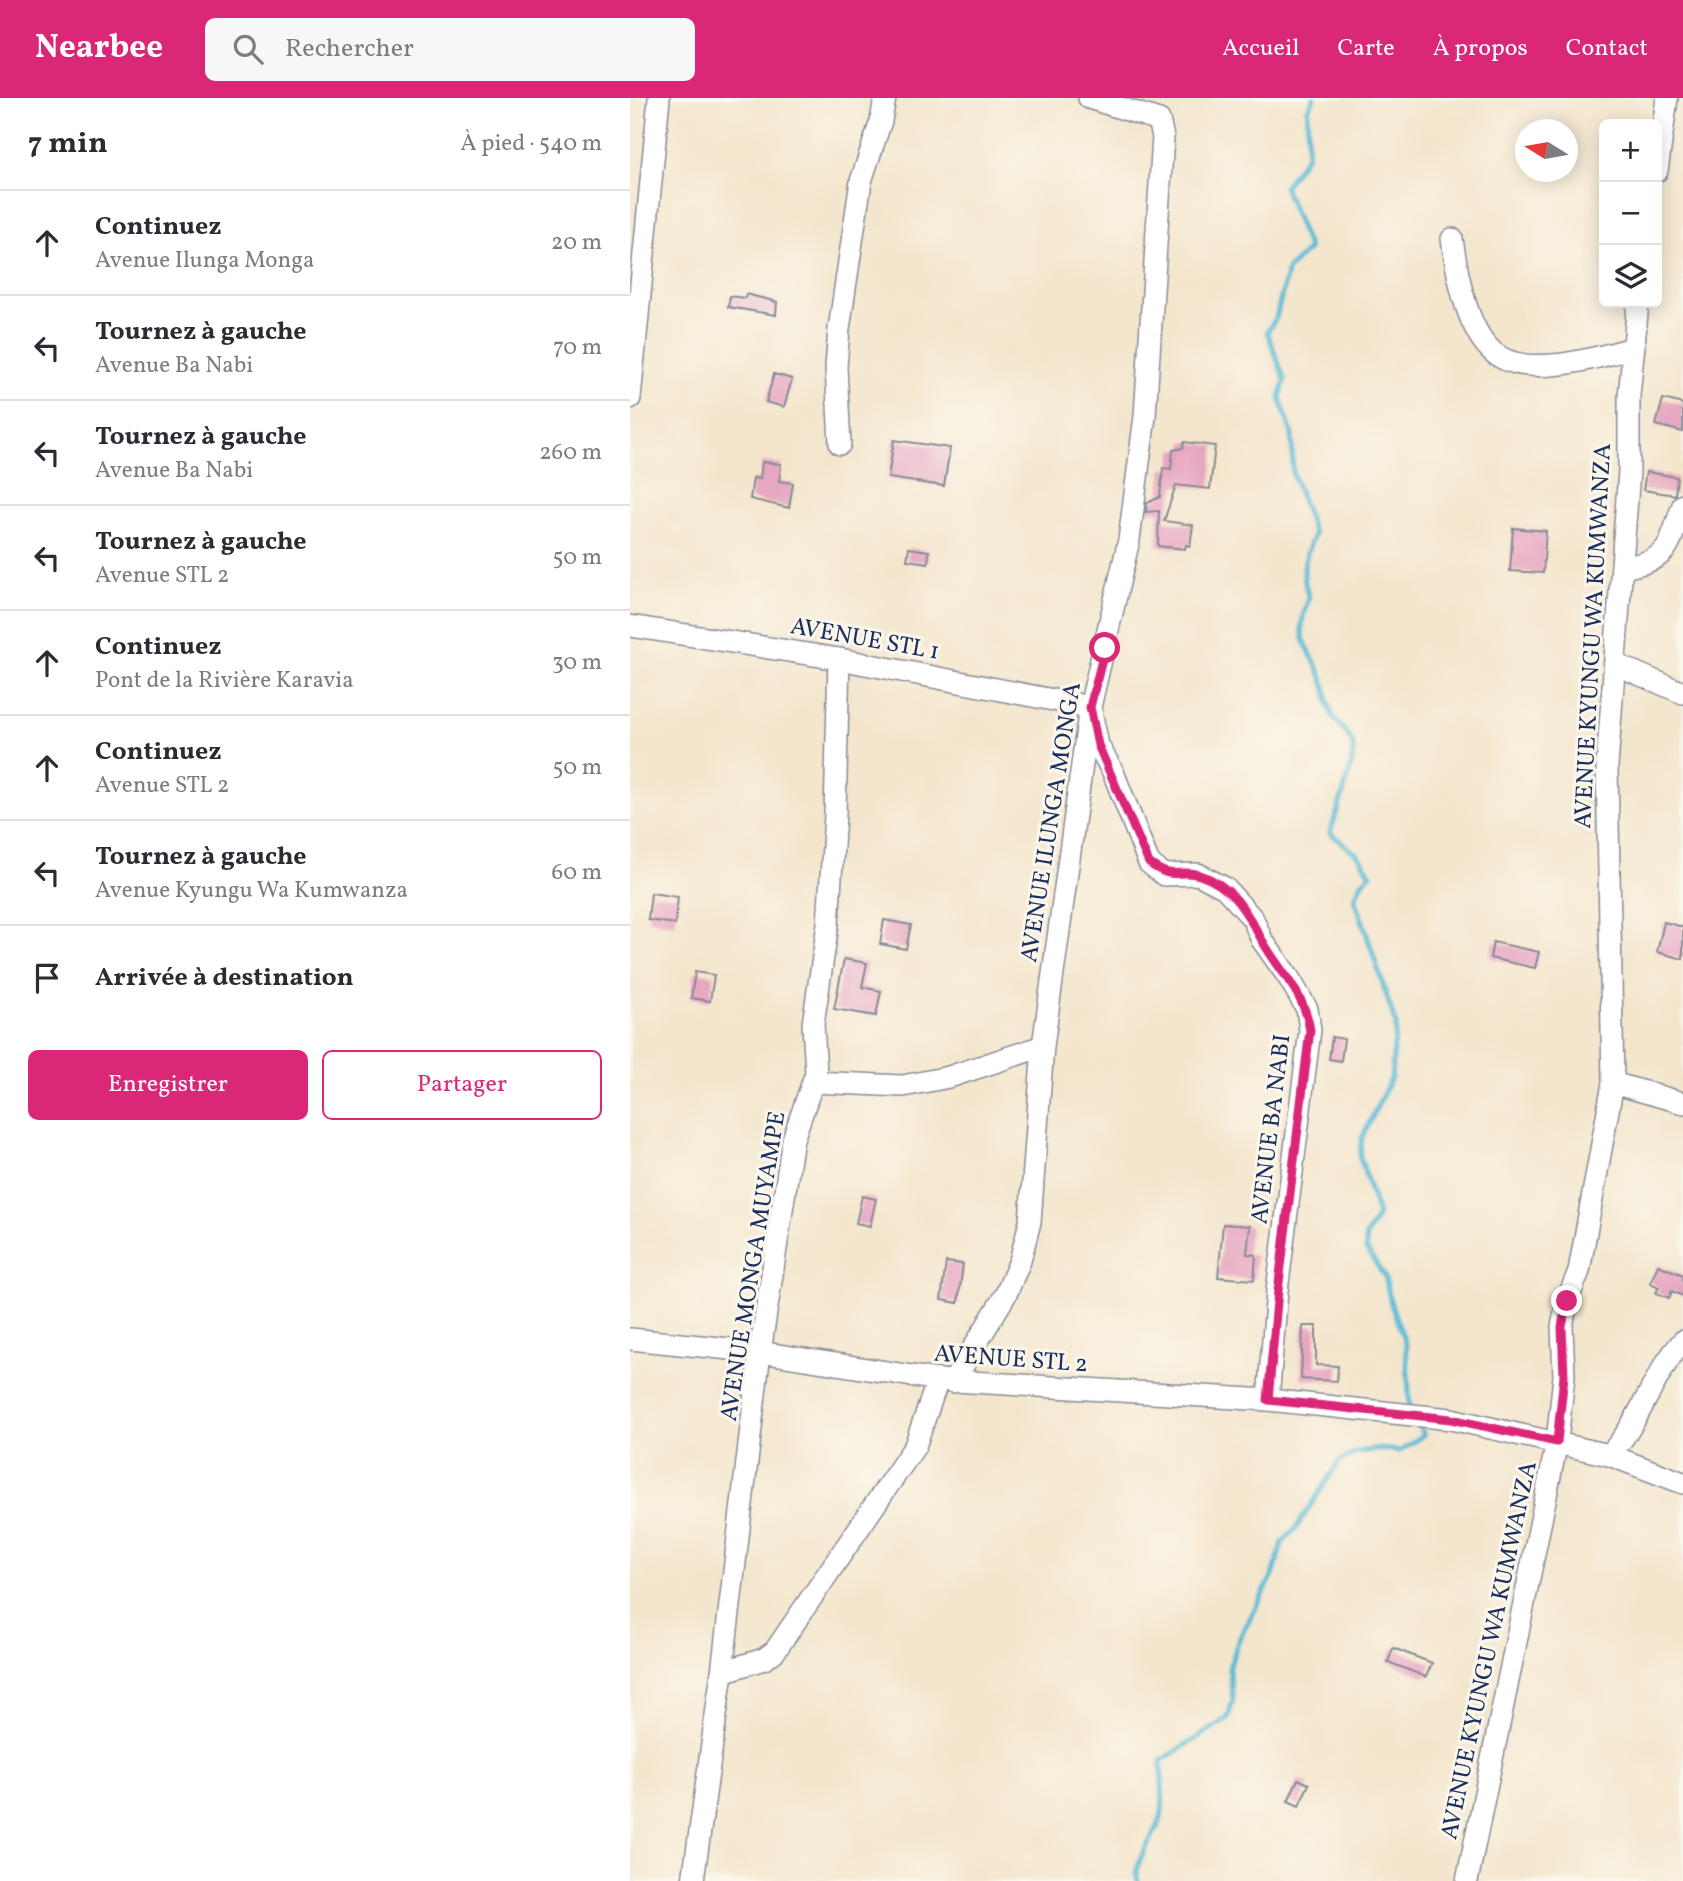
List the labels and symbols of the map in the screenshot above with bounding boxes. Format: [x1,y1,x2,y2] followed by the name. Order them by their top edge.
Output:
[1515,119,1578,182] north arrow
[1567,442,1621,830] street label: AVENUE KYUNGU WA KUMWANZA
[788,610,942,670] street label: AVENUE STL 1
[1089,632,1120,663] route start
[1013,680,1091,965] street label: AVENUE ILUNGA MONGA
[1243,1032,1300,1226] street label: AVENUE BA NABI
[713,1109,795,1424] street label: AVENUE MONGA MUYAMPE
[1551,1285,1582,1316] route end
[933,1338,1089,1382] street label: AVENUE STL 2
[1433,1458,1547,1843] street label: AVENUE KYUNGU WA KUMWANZA

